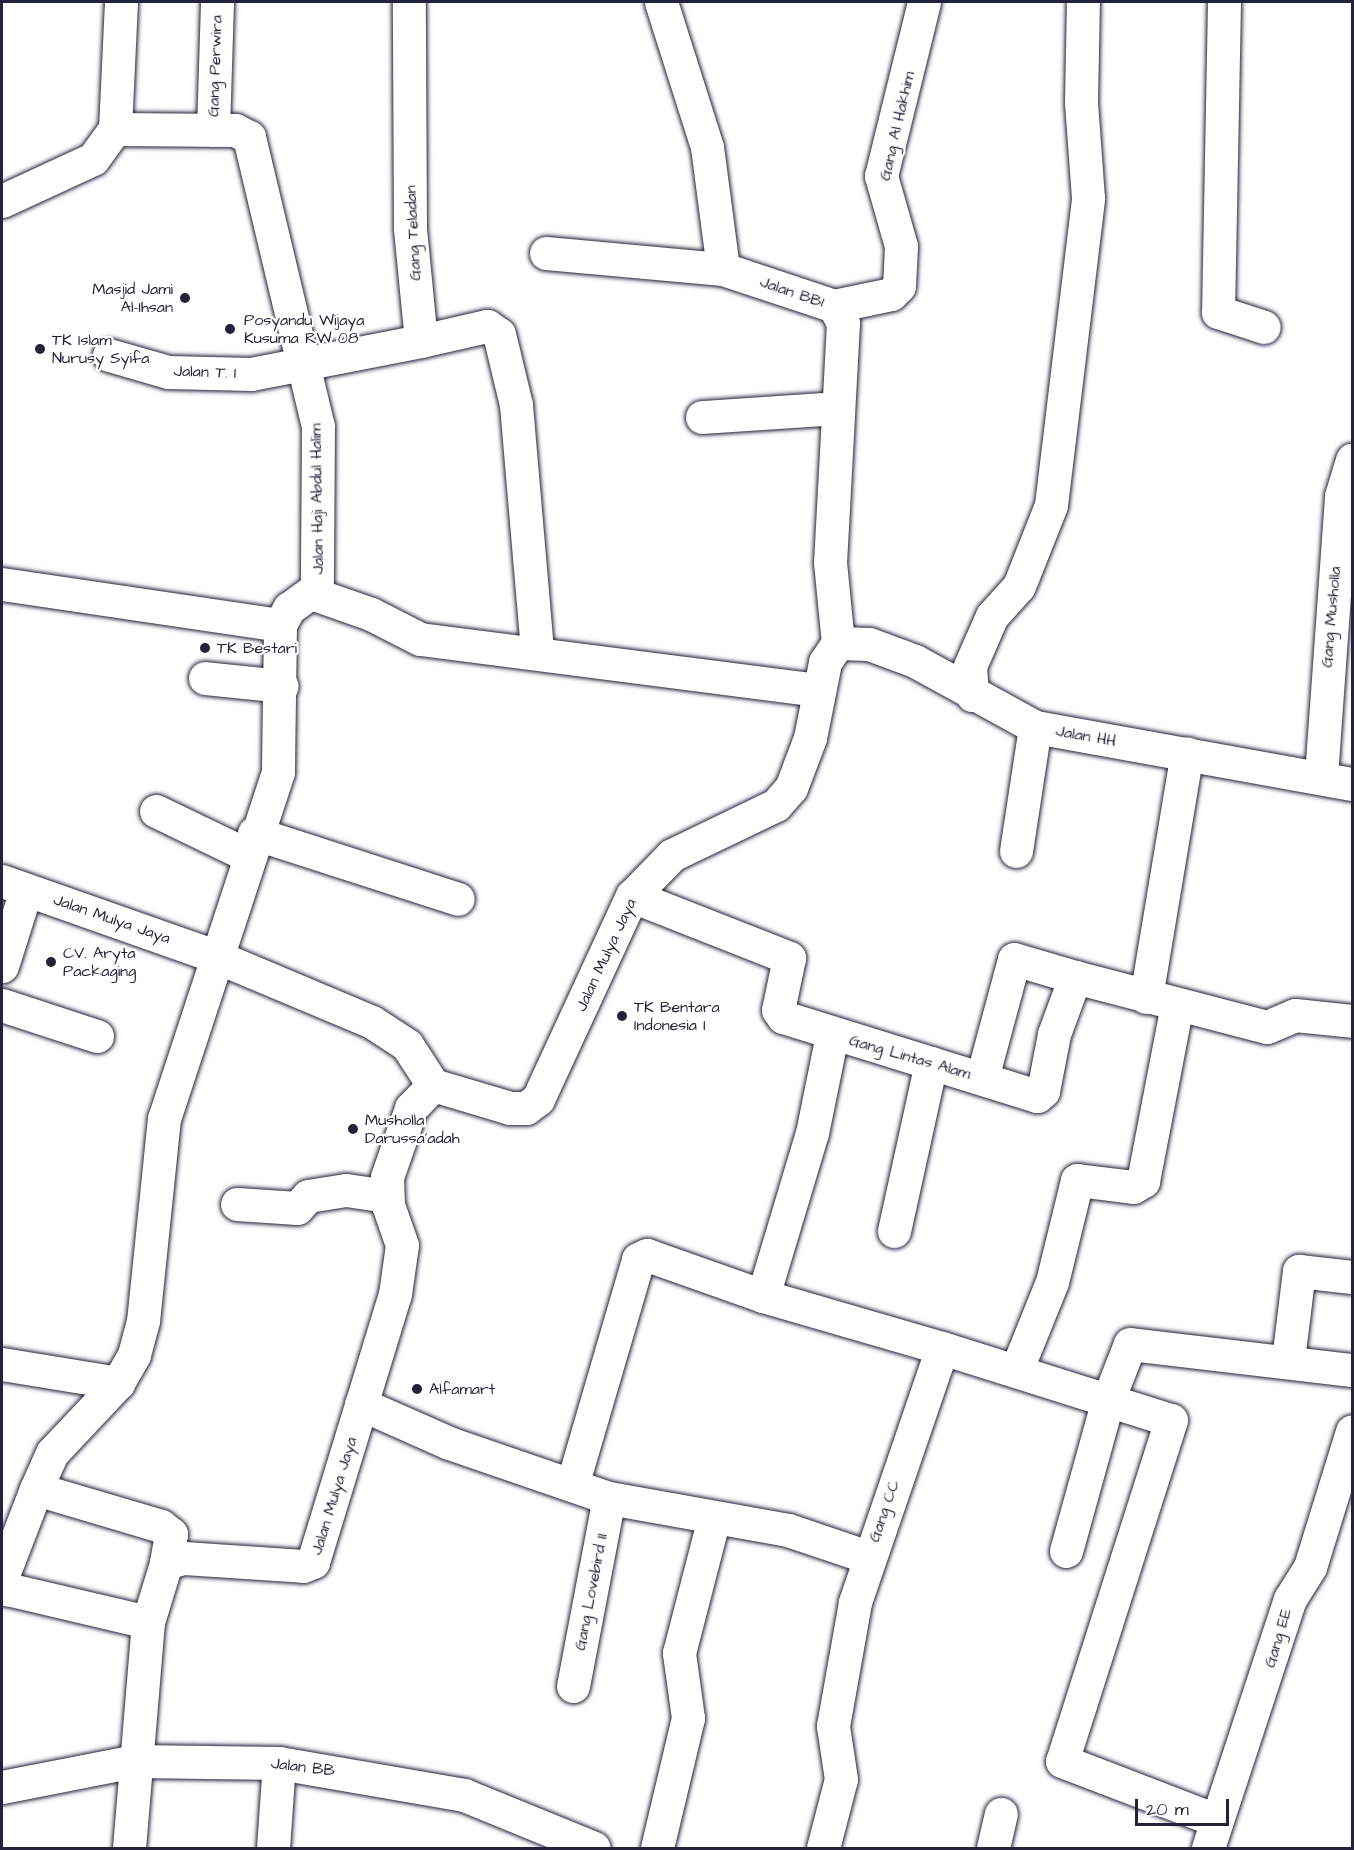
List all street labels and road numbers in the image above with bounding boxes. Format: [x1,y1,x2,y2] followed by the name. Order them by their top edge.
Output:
[204,15,226,117] street label: Gang Perwira
[875,70,919,182] street label: Gang Al Hakhim
[401,185,425,281] street label: Gang Teladan
[757,272,827,312] street label: Jalan BB1
[173,361,237,383] street label: Jalan T. I
[306,423,328,575] street label: Jalan Haji Abdul Halim
[1317,566,1345,668] street label: Gang Musholla
[1054,721,1118,751] street label: Jalan HH
[51,890,173,948] street label: Jalan Mulya Jaya
[571,895,641,1015] street label: Jalan Mulya Jaya
[847,1030,973,1084] street label: Gang Lintas Alam
[307,1435,361,1557] street label: Jalan Mulya Jaya
[864,1477,904,1545] street label: Gang CC
[570,1532,612,1652] street label: Gang Lovebird II
[1260,1606,1296,1670] street label: Gang EE
[270,1754,336,1780] street label: Jalan BB

